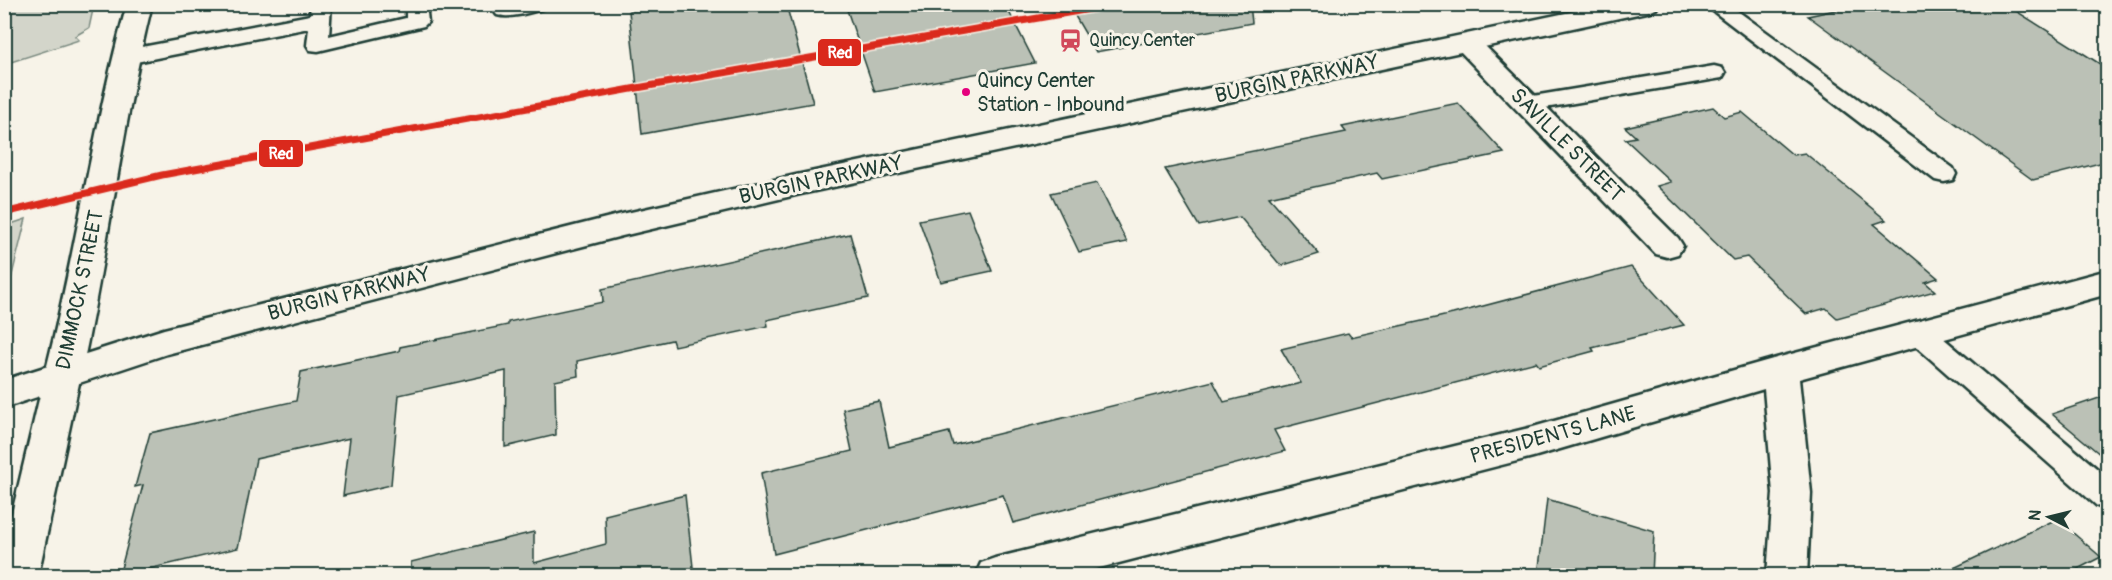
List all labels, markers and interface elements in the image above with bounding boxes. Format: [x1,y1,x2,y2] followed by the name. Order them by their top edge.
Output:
[1058,27,1084,53] station icon: Quincy Center
[1089,29,1196,52] place label: Quincy Center
[817,38,862,67] line badge: Red
[828,43,853,63] text: Red
[1213,48,1381,110] street label: BURGIN PARKWAY
[977,68,1125,117] place label: Quincy Center Station - Inbound
[1504,82,1630,208] street label: SAVILLE STREET
[960,86,972,98] marker: Quincy Center Station - Inbound
[258,139,304,168] line badge: Red
[269,144,294,164] text: Red
[737,149,905,211] street label: BURGIN PARKWAY
[50,207,110,372] street label: DIMMOCK STREET
[265,261,433,327] street label: BURGIN PARKWAY
[1467,400,1639,470] street label: PRESIDENTS LANE
[2019,487,2079,547] north arrow
[2025,509,2046,522] text: N

